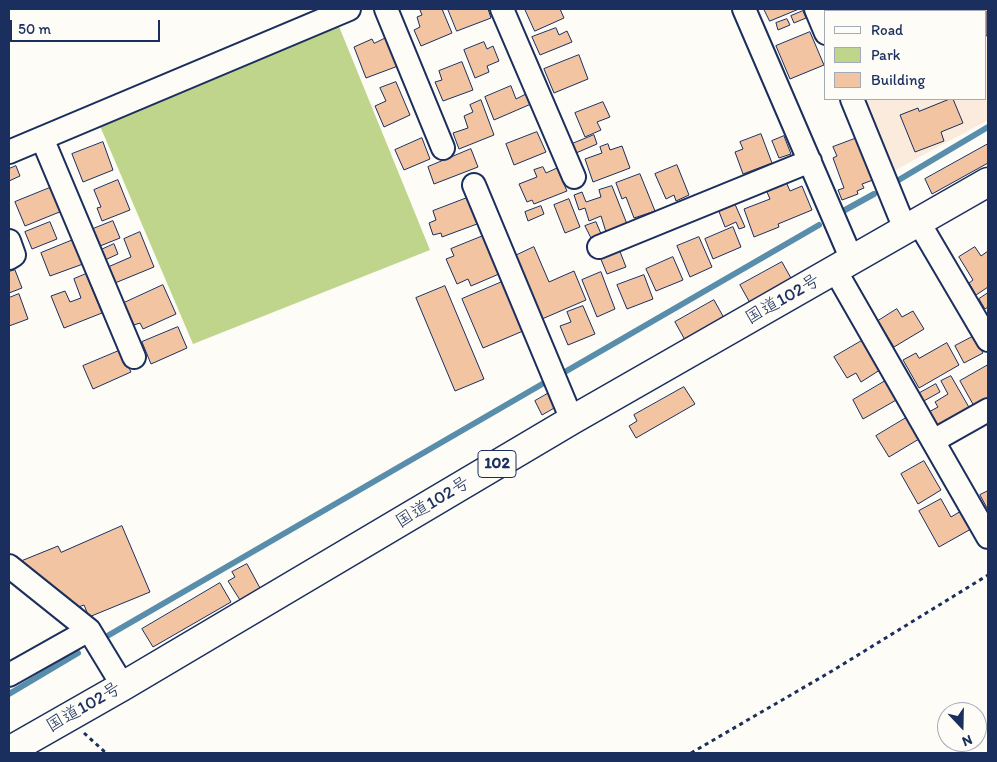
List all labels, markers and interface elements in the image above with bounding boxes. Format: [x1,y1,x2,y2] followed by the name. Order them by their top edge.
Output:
[12,10,162,42] scale bar
[824,10,987,100] legend
[18,20,51,38] text: 50 m
[871,21,903,39] text: Road
[871,46,901,64] text: Park
[871,71,925,89] text: Building
[742,270,824,330] street label: 国道102号
[478,450,516,478] road number: 102
[392,472,474,534] street label: 国道102号
[43,678,125,738] street label: 国道102号
[937,702,987,752] north arrow
[960,731,975,750] text: N

